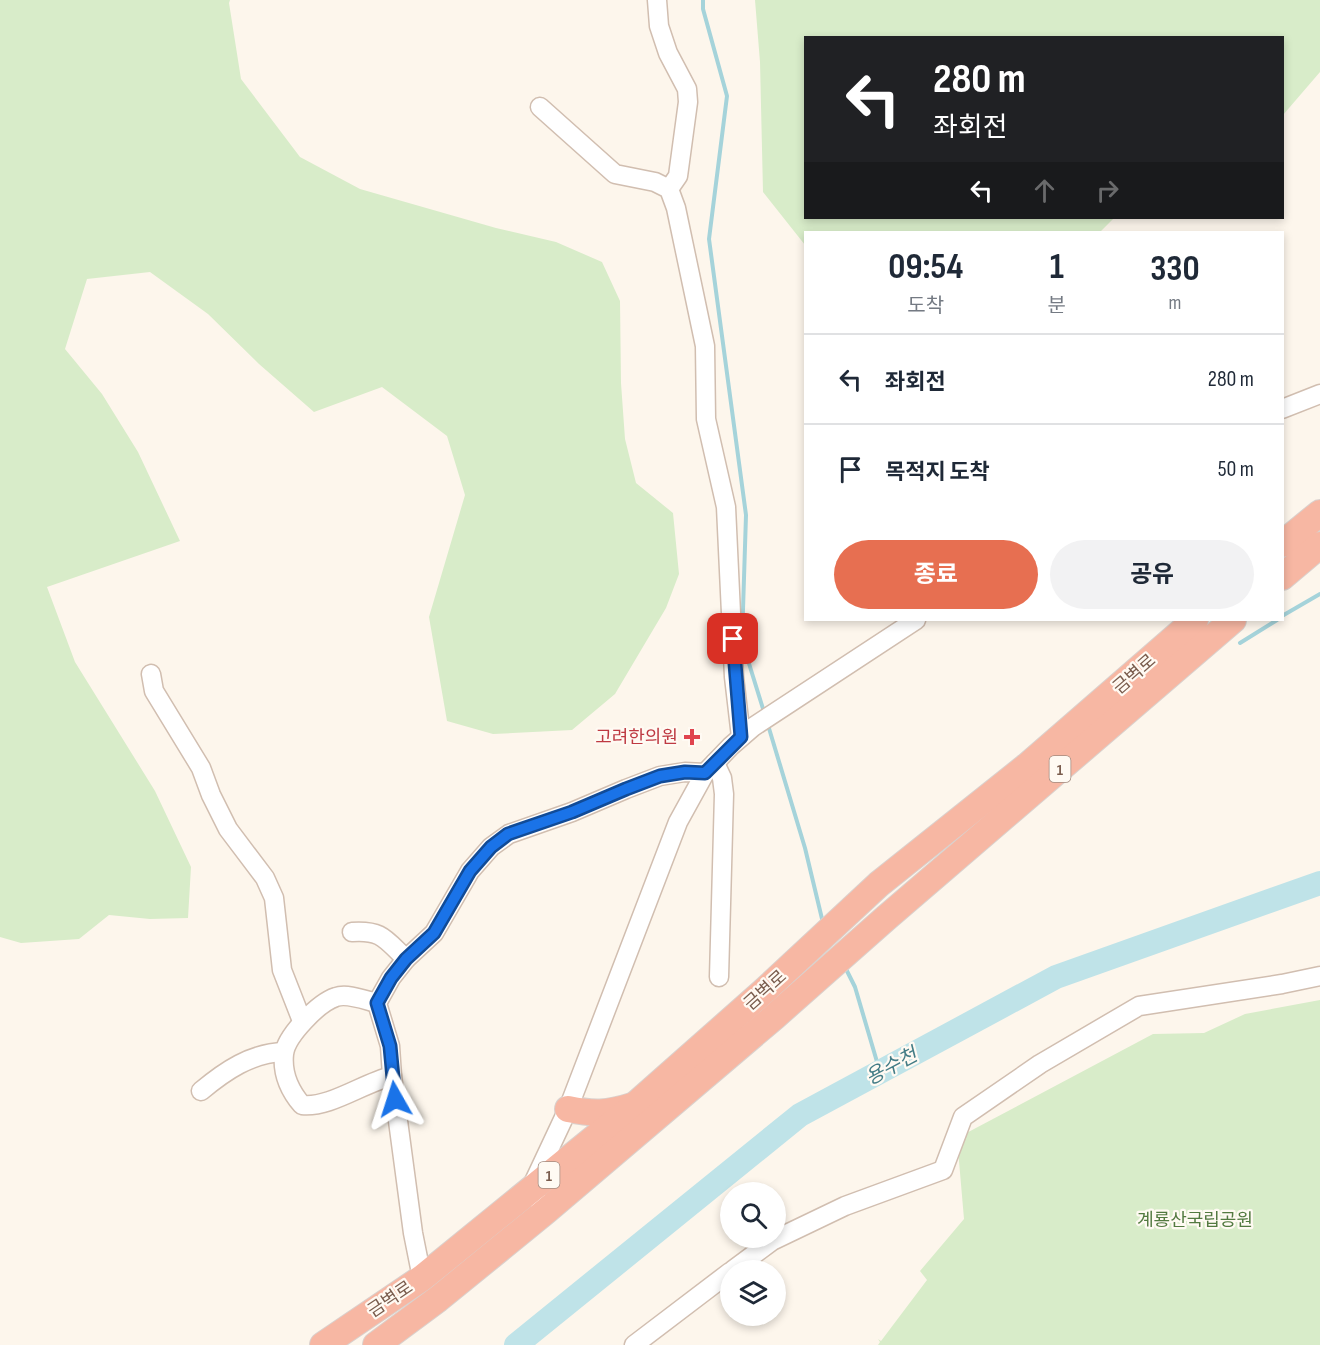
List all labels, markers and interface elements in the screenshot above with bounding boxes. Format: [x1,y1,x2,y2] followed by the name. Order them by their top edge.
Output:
[933,54,1026,105] text: 280 m
[834,60,912,138] icon: left
[933,112,1008,144] text: 좌회전
[965,174,998,207] icon: left
[1028,174,1061,207] icon: ahead
[1091,174,1124,207] icon: right
[888,246,963,289] text: 09:54
[1050,246,1064,289] text: 1
[1150,248,1200,291] text: 330
[1169,291,1181,315] text: m
[907,294,944,318] text: 도착
[1047,294,1066,318] text: 분
[834,363,867,396] icon: left
[1208,366,1254,393] text: 280 m
[885,369,946,396] text: 좌회전
[834,453,867,486] icon: arrive
[1218,456,1254,483] text: 50 m
[885,459,990,486] text: 목적지 도착
[834,540,1038,609] button: 종료
[1050,540,1254,609] button: 공유
[707,613,758,664] pin
[716,622,749,655] icon: arrive
[1109,650,1160,699] street label: 금벽로
[595,727,678,748] place label: 고려한의원
[683,728,701,746] marker: 고려한의원
[1050,756,1070,782] road number: 1
[740,966,791,1015] street label: 금벽로
[861,1042,924,1090] water label: 용수천
[363,1067,427,1131] position arrow
[538,1162,560,1188] road number: 1
[720,1182,786,1326] map controls
[720,1182,786,1248] button: search
[1137,1210,1253,1231] park label: 계룡산국립공원
[720,1260,786,1326] button: layers
[364,1277,417,1322] street label: 금벽로

